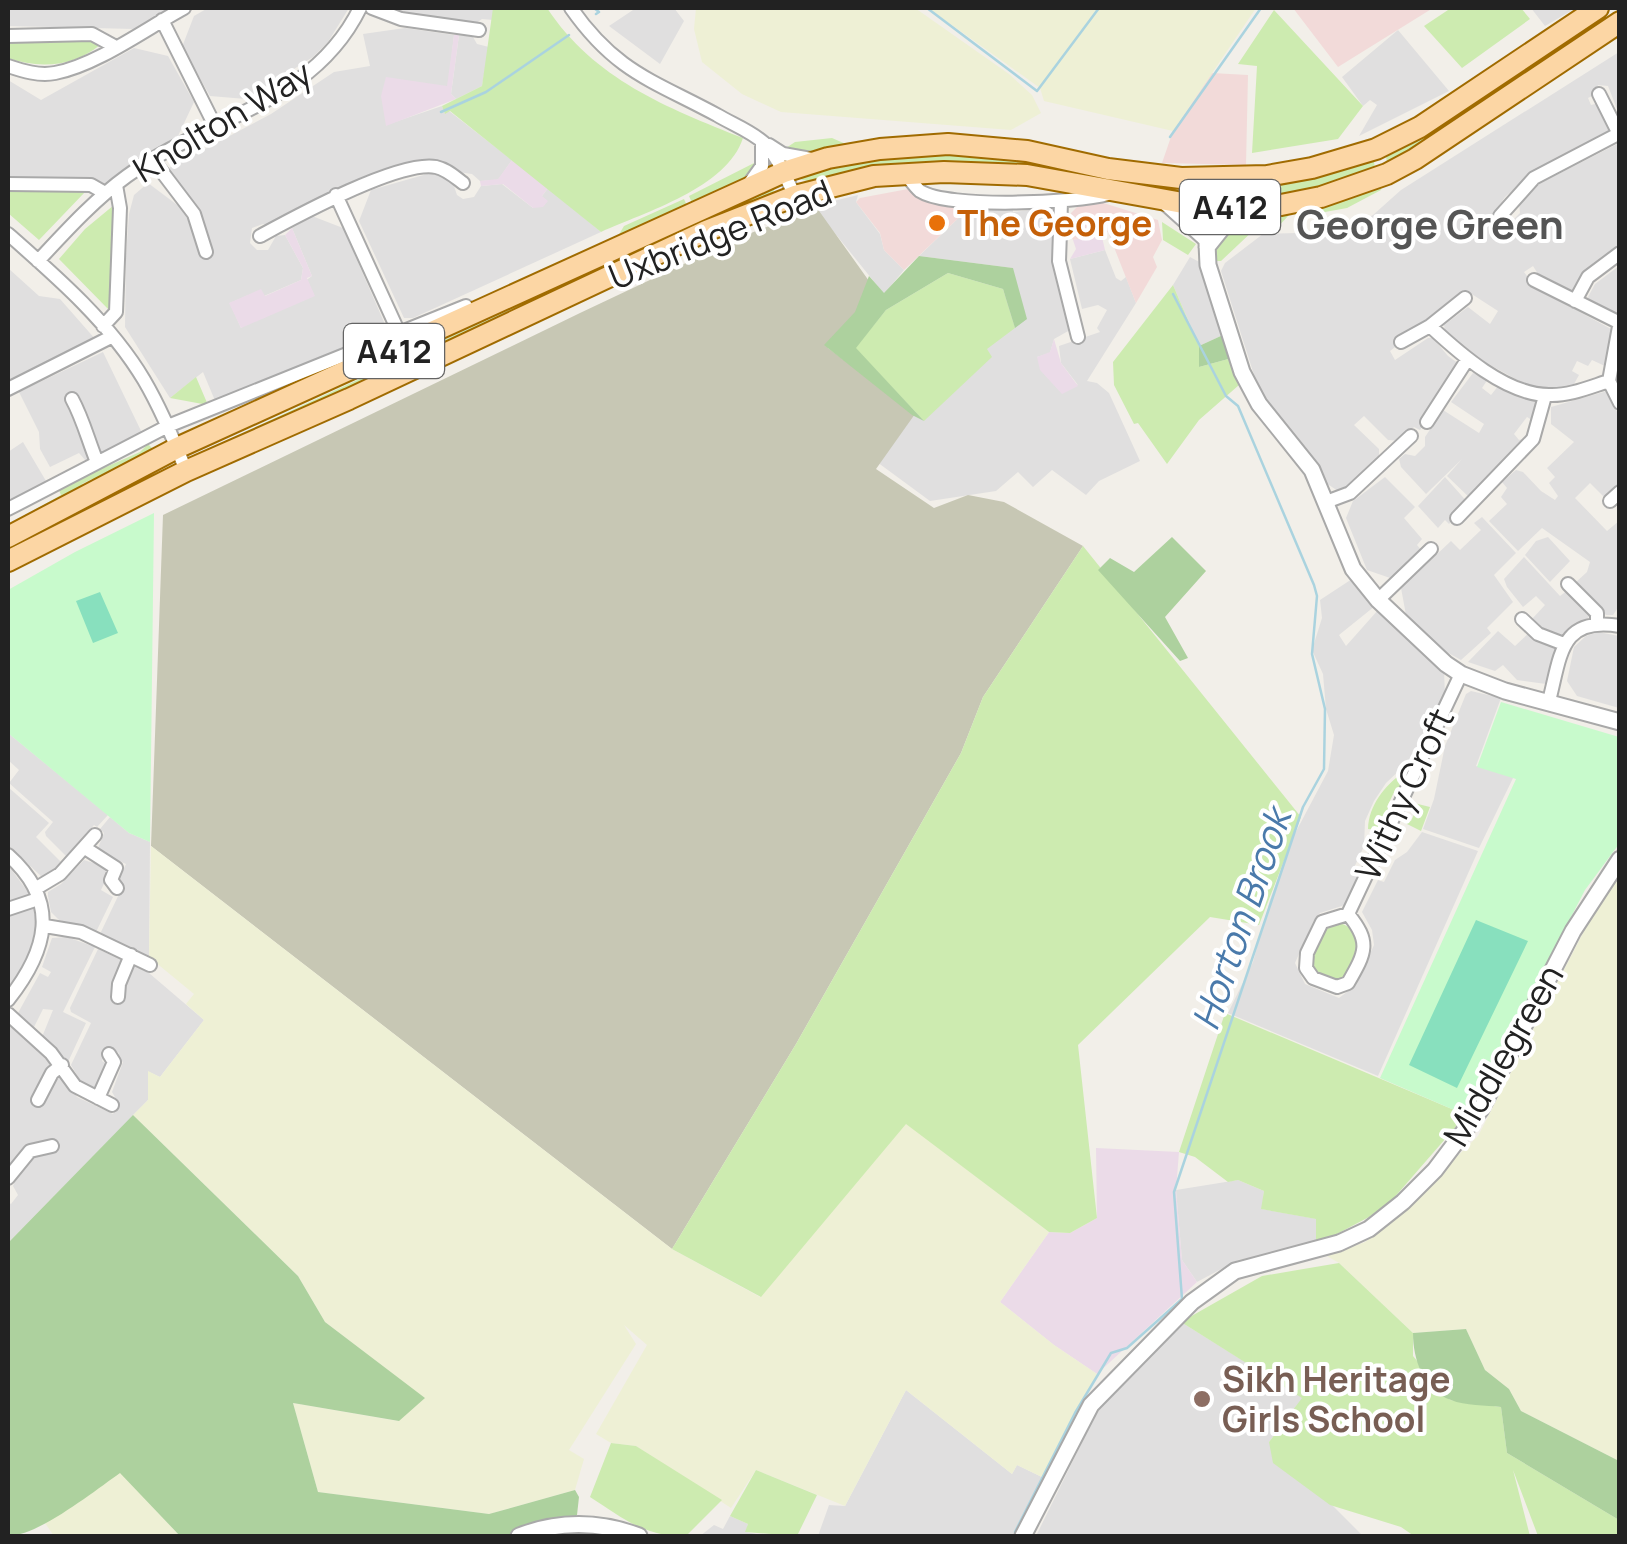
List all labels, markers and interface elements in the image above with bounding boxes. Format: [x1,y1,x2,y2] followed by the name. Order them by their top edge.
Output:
[124,49,320,193] street label: Knolton Way
[601,167,839,301] street label: Uxbridge Road
[1180,180,1280,234] road number: A412
[1296,196,1564,251] district label: George Green
[957,199,1152,247] place label: The George
[926,212,948,234] marker: The George
[344,324,444,378] road number: A412
[1343,700,1465,888] street label: Withy Croft
[1178,797,1304,1036] water label: Horton Brook
[1432,956,1574,1154] street label: Middlegreen
[1222,1355,1451,1443] place label: Sikh Heritage Girls School
[1191,1388,1213,1410] marker: Sikh Heritage Girls School

